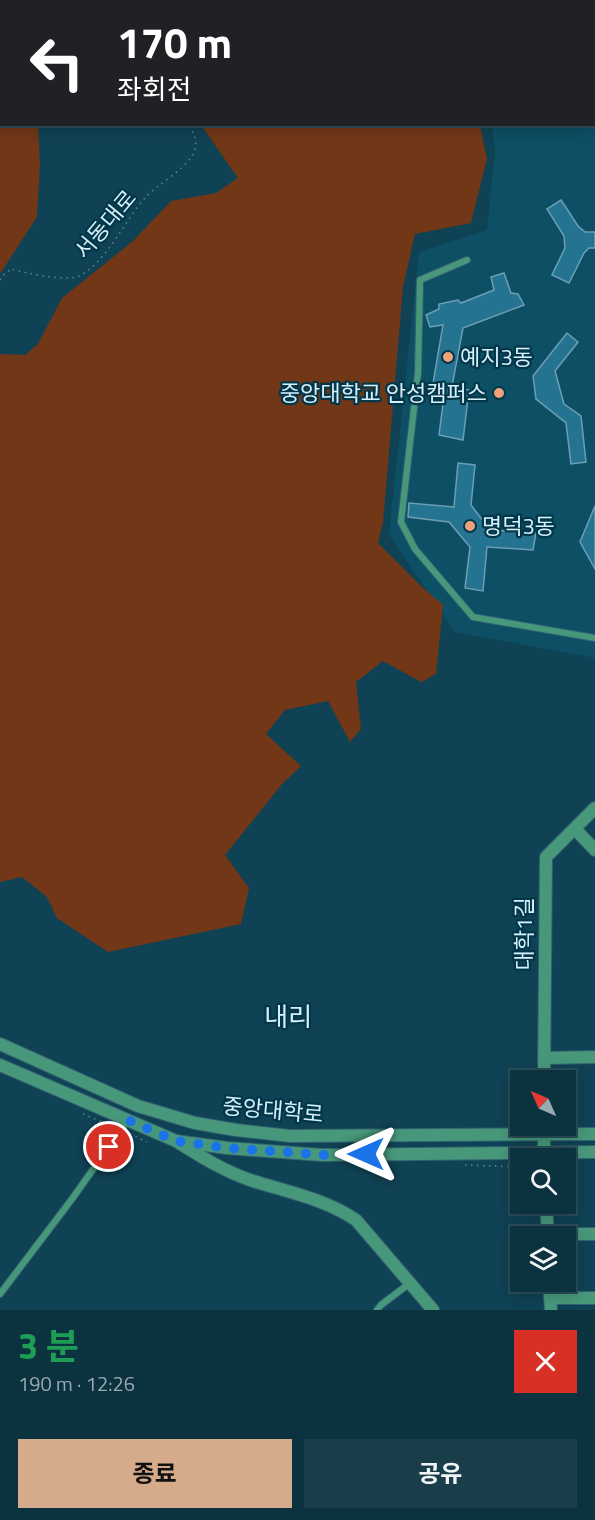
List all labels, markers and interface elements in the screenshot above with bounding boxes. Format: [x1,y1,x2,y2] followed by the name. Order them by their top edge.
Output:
[117,10,232,74] text: 170 m
[18,24,96,102] icon: left
[117,68,192,109] text: 좌회전
[66,182,144,266] street label: 서동대로
[460,340,533,374] place label: 예지3동
[441,350,455,364] marker: 예지3동
[280,376,487,410] place label: 중앙대학교 안성캠퍼스
[492,386,506,400] marker: 중앙대학교 안성캠퍼스
[482,509,555,543] place label: 명덕3동
[463,519,477,533] marker: 명덕3동
[507,897,541,971] street label: 대학1길
[264,997,312,1036] district label: 내리
[510,1070,576,1136] north arrow
[510,1070,576,1292] map controls
[221,1089,325,1131] street label: 중앙대학로
[83,1121,134,1172] pin
[334,1122,398,1186] position arrow
[92,1130,125,1163] icon: arrive
[510,1148,576,1214] button: search
[510,1226,576,1292] button: layers
[18,1318,79,1373] text: 3 분
[514,1330,577,1393] button: close
[18,1368,135,1399] text: 190 m · 12:26
[18,1439,292,1508] button: 종료
[304,1439,577,1508] button: 공유

